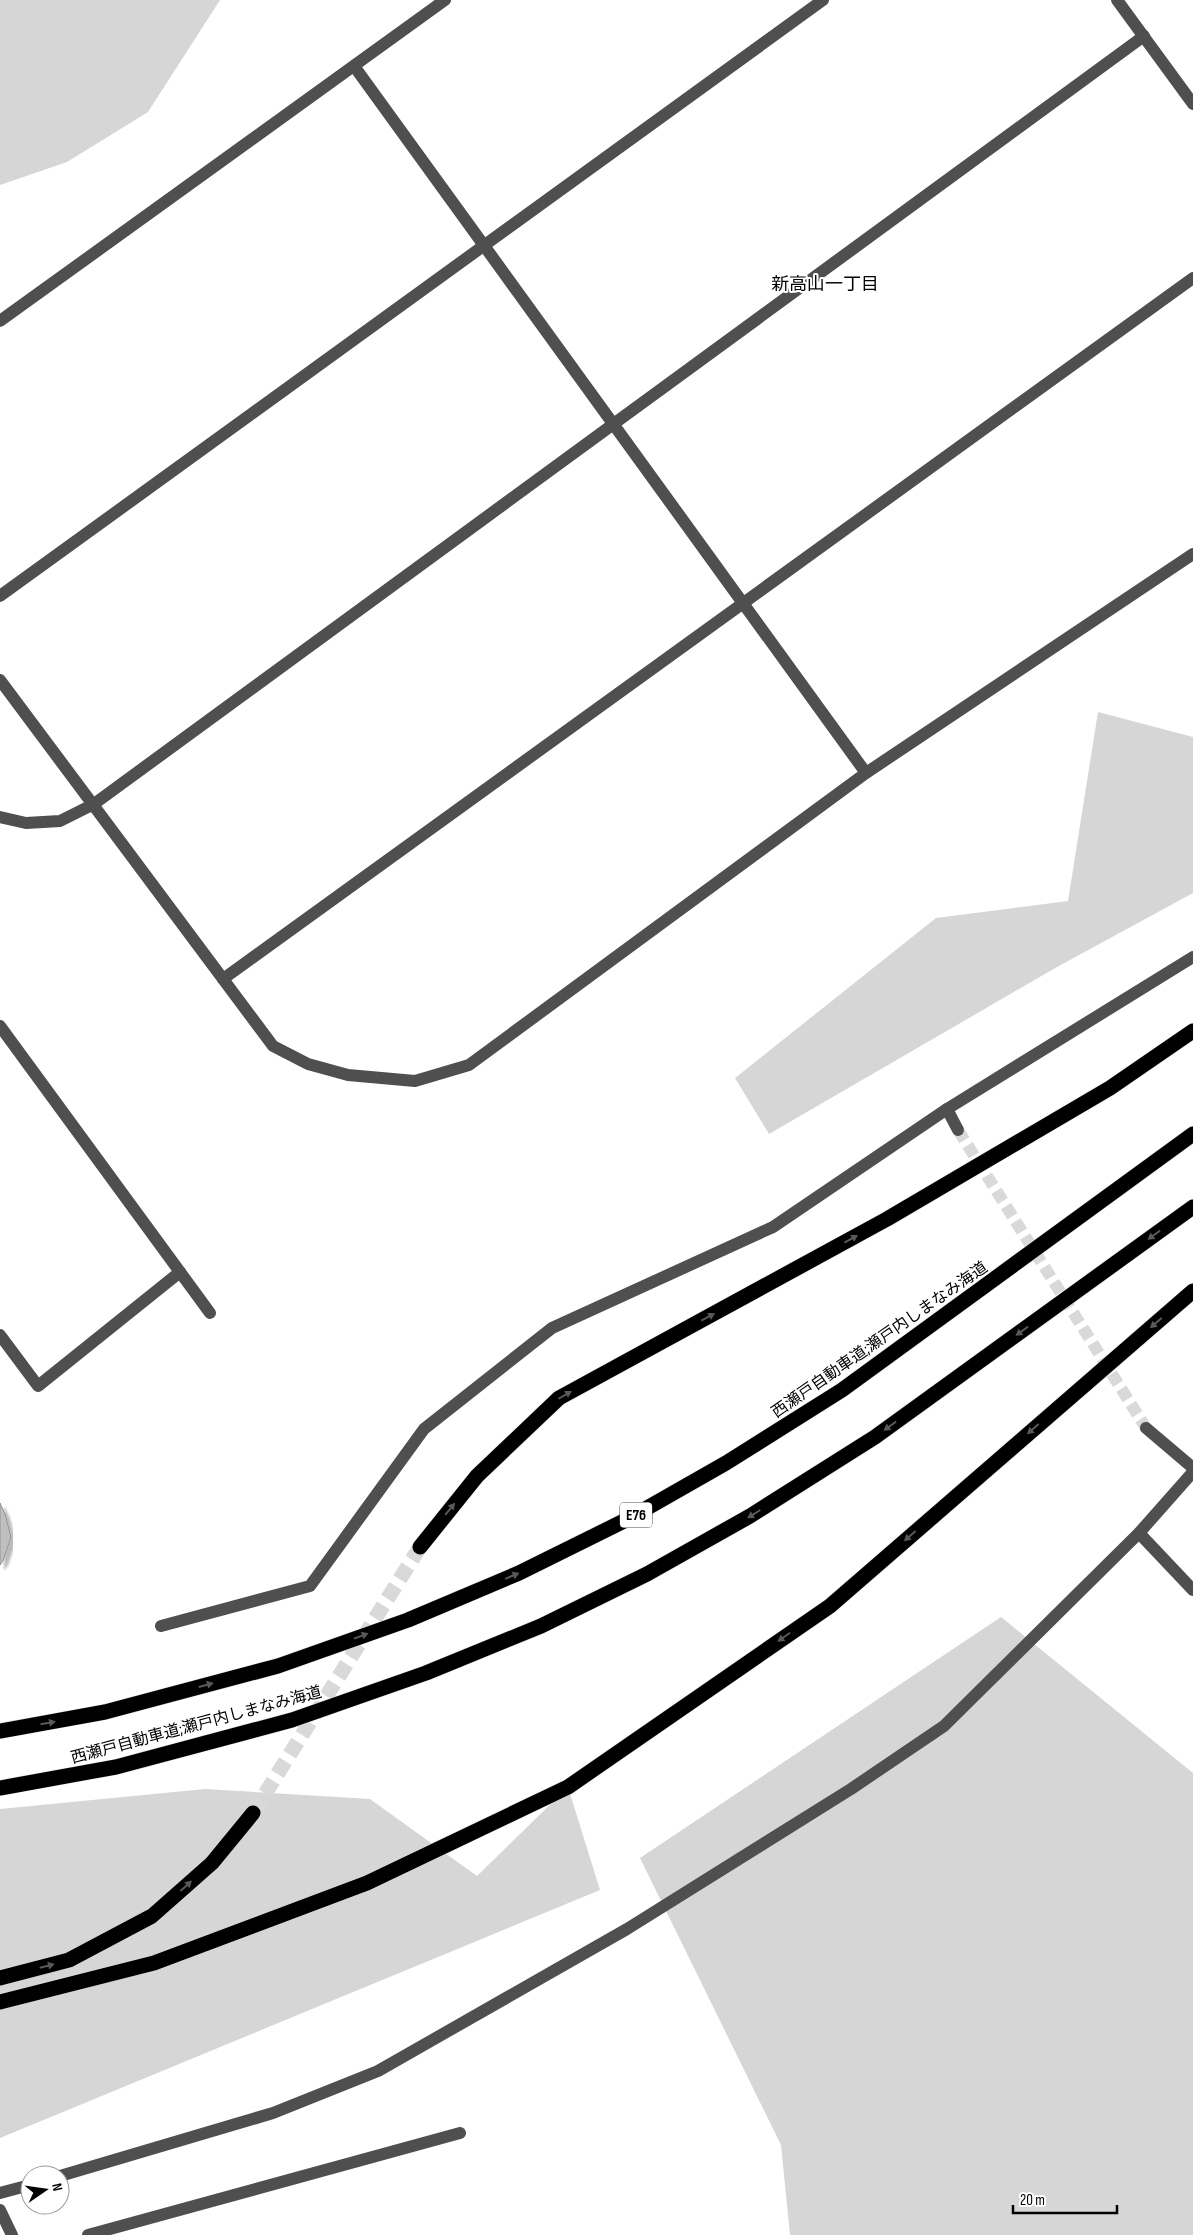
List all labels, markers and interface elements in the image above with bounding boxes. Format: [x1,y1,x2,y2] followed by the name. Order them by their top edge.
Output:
[771,274,879,295] district label: 新高山一丁目
[1147,1230,1160,1240] one-way arrow
[843,1235,858,1243] one-way arrow
[768,1258,991,1422] street label: 西瀬戸自動車道;瀬戸内しまなみ海道
[701,1313,715,1321] one-way arrow
[1151,1317,1163,1329] one-way arrow
[1016,1325,1029,1336] one-way arrow
[559,1390,572,1399] one-way arrow
[883,1421,897,1431] one-way arrow
[1027,1424,1040,1435] one-way arrow
[620,1502,652,1528] road number: E76
[445,1503,456,1516] one-way arrow
[747,1509,760,1518] one-way arrow
[904,1530,917,1541] one-way arrow
[505,1572,520,1580] one-way arrow
[354,1632,369,1640] one-way arrow
[777,1632,791,1642] one-way arrow
[198,1681,214,1689] one-way arrow
[69,1683,324,1768] street label: 西瀬戸自動車道;瀬戸内しまなみ海道
[40,1718,56,1726] one-way arrow
[180,1880,193,1891] one-way arrow
[40,1962,55,1970] one-way arrow
[20,2165,70,2215] north arrow
[48,2182,66,2193] text: N
[1013,2182,1117,2214] scale bar
[1020,2191,1045,2210] text: 20 m

